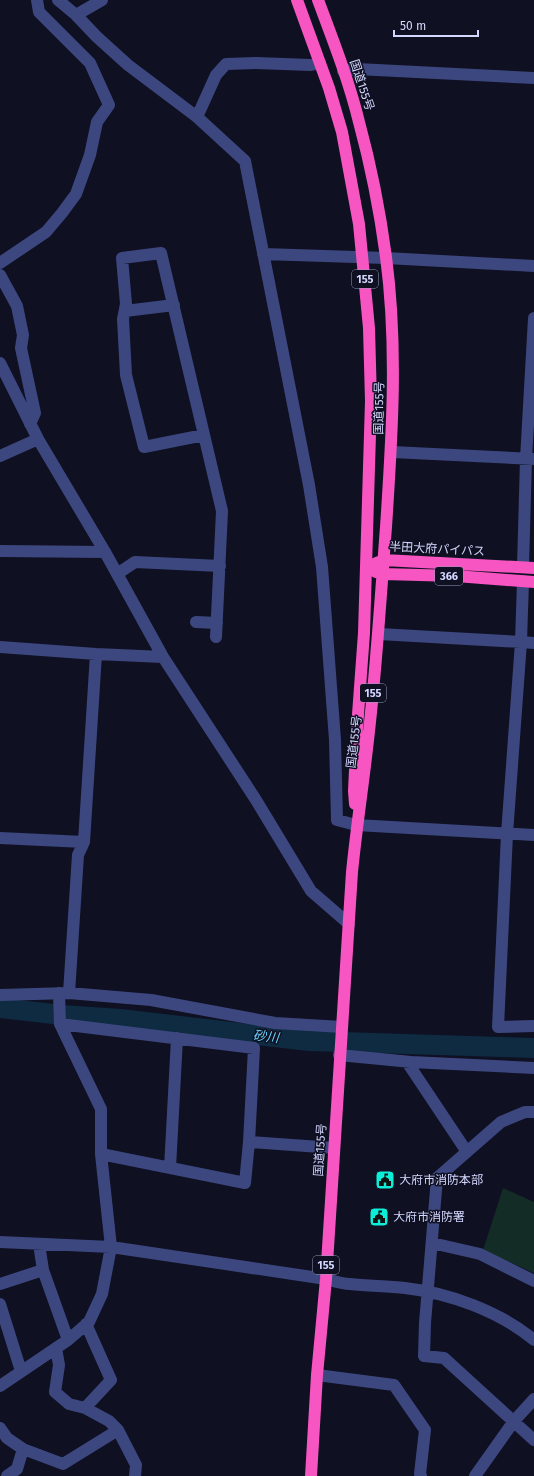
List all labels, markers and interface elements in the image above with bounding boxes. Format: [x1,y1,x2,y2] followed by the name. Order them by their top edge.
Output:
[394,12,478,38] scale bar
[400,19,426,33] text: 50 m
[347,58,377,112] street label: 国道155号
[352,270,378,288] road number: 155
[372,381,386,435] street label: 国道155号
[389,540,485,558] street label: 半田大府パイパス
[435,567,463,585] road number: 366
[360,684,386,702] road number: 155
[344,715,364,769] street label: 国道155号
[252,1028,282,1046] water label: 砂川
[311,1123,329,1177] street label: 国道155号
[374,1169,396,1191] public building icon: 大府市消防本部
[399,1173,483,1187] place label: 大府市消防本部
[368,1206,390,1228] public building icon: 大府市消防署
[393,1210,465,1224] place label: 大府市消防署
[313,1256,339,1274] road number: 155

